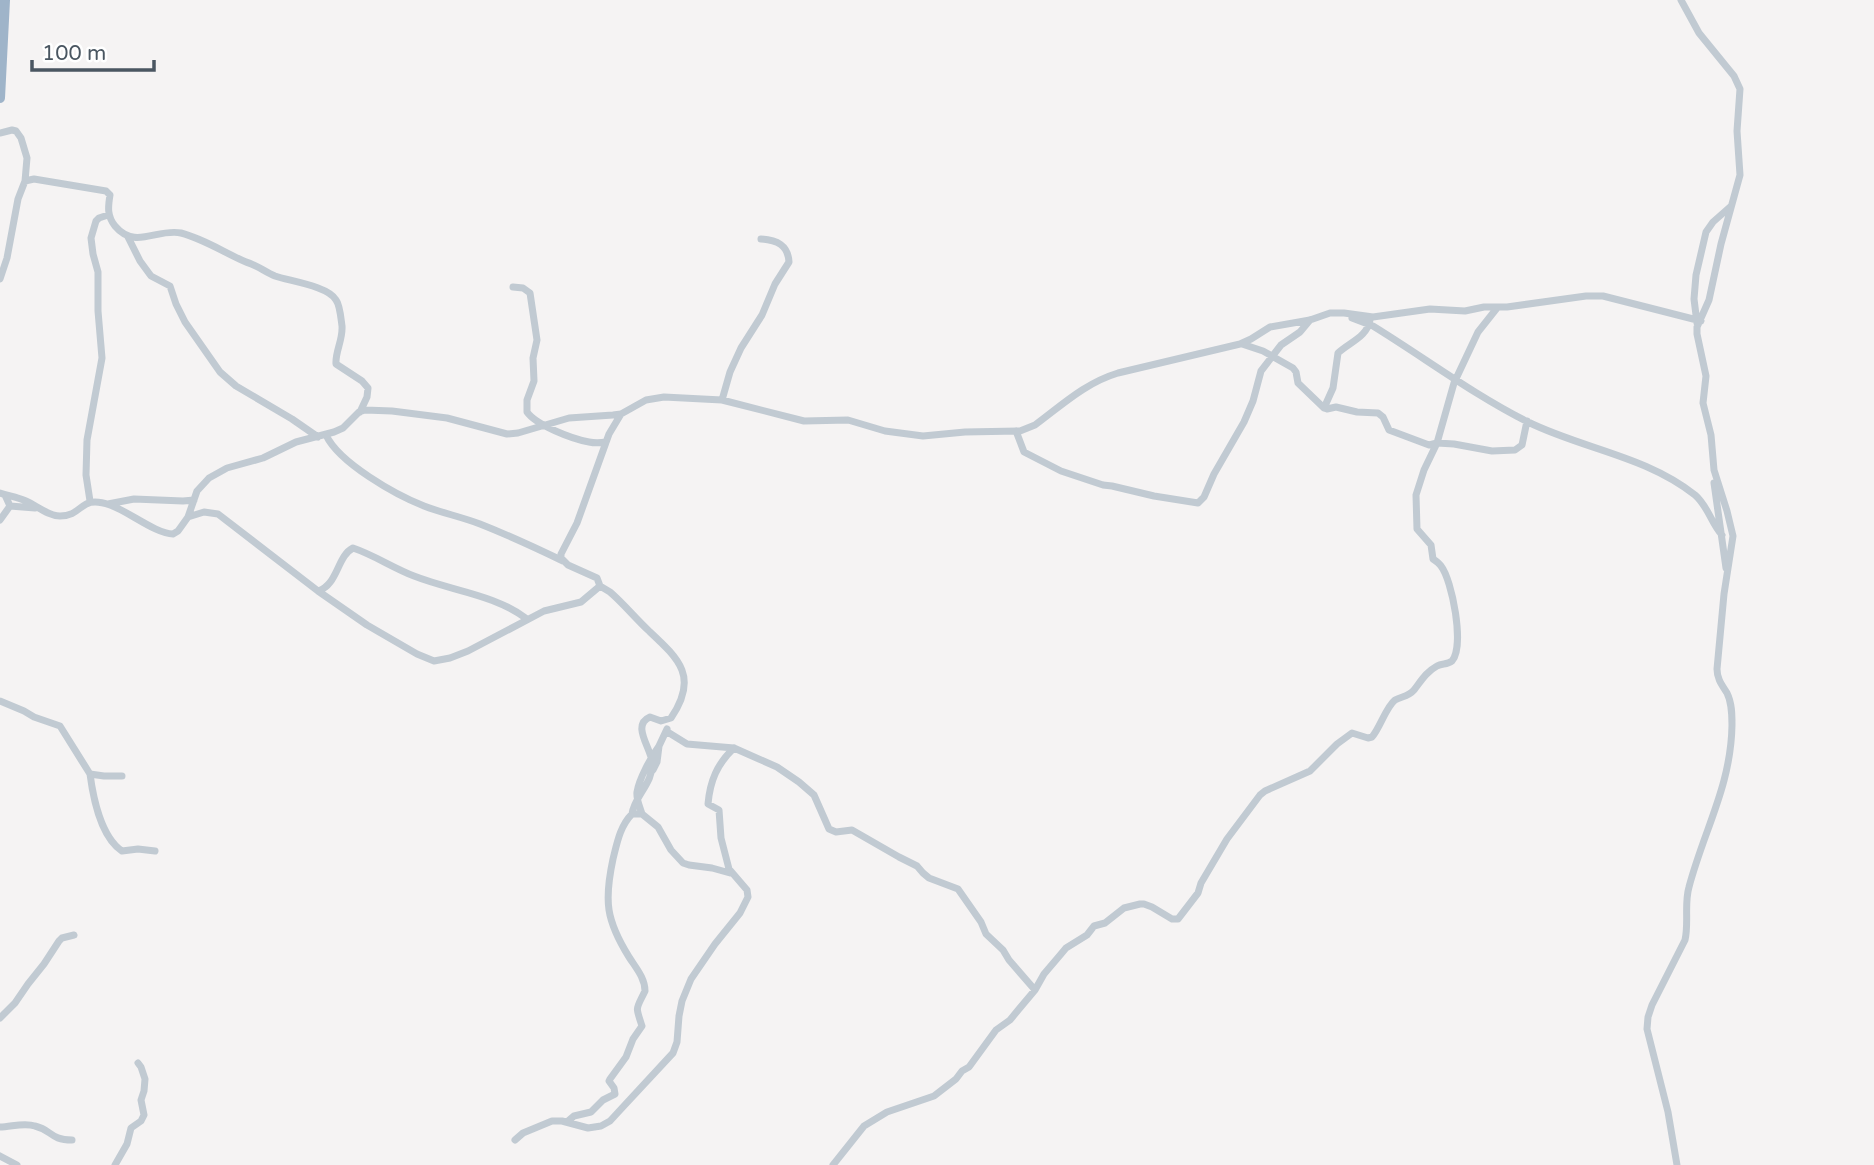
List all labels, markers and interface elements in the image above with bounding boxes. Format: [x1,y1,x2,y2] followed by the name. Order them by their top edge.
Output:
[32,28,154,72] scale bar
[42,41,106,66] text: 100 m

